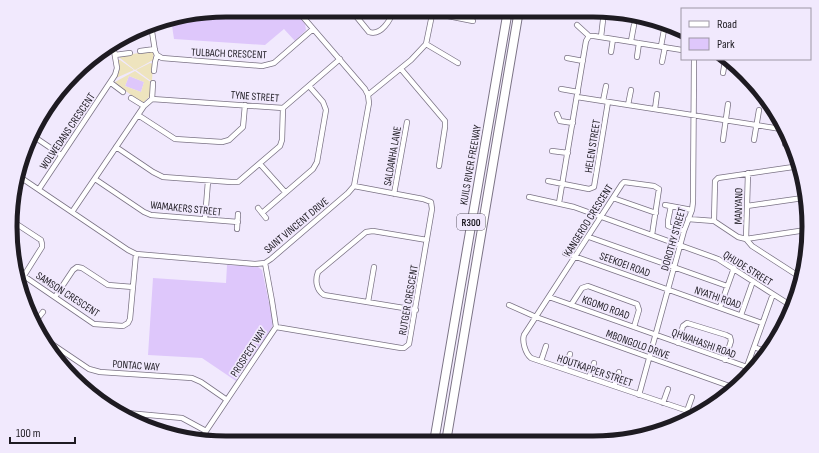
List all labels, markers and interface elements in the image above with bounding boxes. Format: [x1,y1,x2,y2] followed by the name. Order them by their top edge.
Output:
[681,8,811,60] legend
[717,17,737,32] text: Road
[717,37,735,52] text: Park
[191,46,268,61] street label: TULBACH CRESCENT
[230,88,280,105] street label: TYNE STREET
[37,90,98,172] street label: WOLWEDANS CRESCENT
[582,118,603,174] street label: HELEN STREET
[457,124,484,206] street label: KUILS RIVER FREEWAY
[381,125,404,187] street label: SALDANHA LANE
[561,181,616,259] street label: KANGEROO CRESCENT
[732,188,745,224] street label: MANYANO
[261,195,331,256] street label: SAINT VINCENT DRIVE
[150,198,223,219] street label: WAMAKERS STREET
[658,206,689,272] street label: DOROTHY STREET
[457,214,485,230] road number: R300
[721,248,775,289] street label: QHUDE STREET
[598,249,652,280] street label: SEEKOEI ROAD
[396,263,421,336] street label: RUTGER CRESCENT
[34,269,102,320] street label: SAMSON CRESCENT
[693,283,743,312] street label: NYATHI ROAD
[580,293,632,322] street label: KGOMO ROAD
[228,325,269,379] street label: PROSPECT WAY
[670,326,738,361] street label: QHWAHASHI ROAD
[604,327,671,362] street label: MBONGOLO DRIVE
[555,351,635,390] street label: HOUTKAPPER STREET
[112,357,160,374] street label: PONTAC WAY
[10,419,75,445] scale bar
[16,426,41,441] text: 100 m

